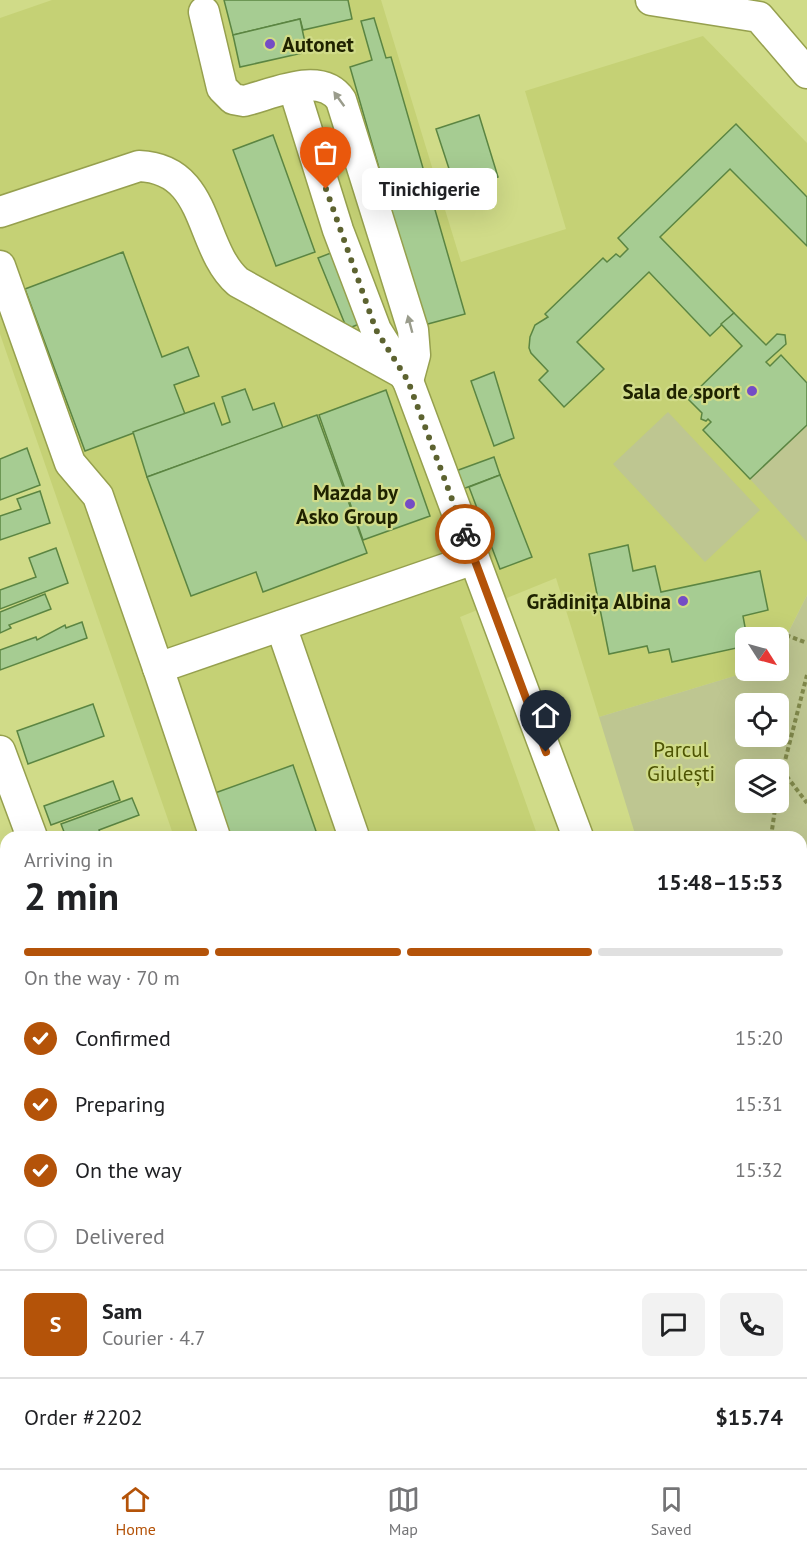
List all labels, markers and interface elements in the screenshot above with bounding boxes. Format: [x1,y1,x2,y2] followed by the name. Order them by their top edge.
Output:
[282,31,355,58] place label: Autonet
[263,37,277,51] marker: Autonet
[333,91,345,107] one-way arrow
[300,127,351,189] pin
[309,136,342,169] icon: bag
[362,168,497,210] callout: Tinichigerie
[379,176,480,202] text: Tinichigerie
[405,315,415,333] one-way arrow
[622,378,741,405] place label: Sala de sport
[745,384,759,398] marker: Sala de sport
[296,479,399,530] place label: Mazda by Asko Group
[403,497,417,511] marker: Mazda by Asko Group
[435,504,495,564] courier
[449,518,482,551] icon: bike
[526,588,671,615] place label: Grădinița Albina
[676,594,690,608] marker: Grădinița Albina
[735,627,789,681] north arrow
[735,627,789,813] map controls
[520,690,571,752] pin
[735,693,789,747] button: locate
[529,699,562,732] icon: home
[647,736,715,787] park label: Parcul Giulești
[735,759,789,813] button: layers
[24,847,113,873] text: Arriving in
[657,868,783,896] text: 15:48–15:53
[24,870,119,921] text: 2 min
[24,965,180,991] text: On the way · 70 m
[24,1022,57,1055] icon: check
[75,1024,171,1052] text: Confirmed
[735,1025,783,1051] text: 15:20
[24,1088,57,1121] icon: check
[75,1090,165,1118] text: Preparing
[735,1091,783,1117] text: 15:31
[24,1154,57,1187] icon: check
[75,1156,182,1184] text: On the way
[735,1157,783,1183] text: 15:32
[75,1222,165,1250] text: Delivered
[642,1293,705,1356] button: chat
[720,1293,783,1356] button: phone
[102,1297,142,1325] text: Sam
[50,1310,61,1338] text: S
[102,1325,205,1351] text: Courier · 4.7
[24,1403,143,1431] text: Order #2202
[715,1403,783,1431] text: $15.74
[115,1483,156,1539] tab: Home
[387,1483,420,1539] tab: Map
[651,1483,692,1539] tab: Saved

